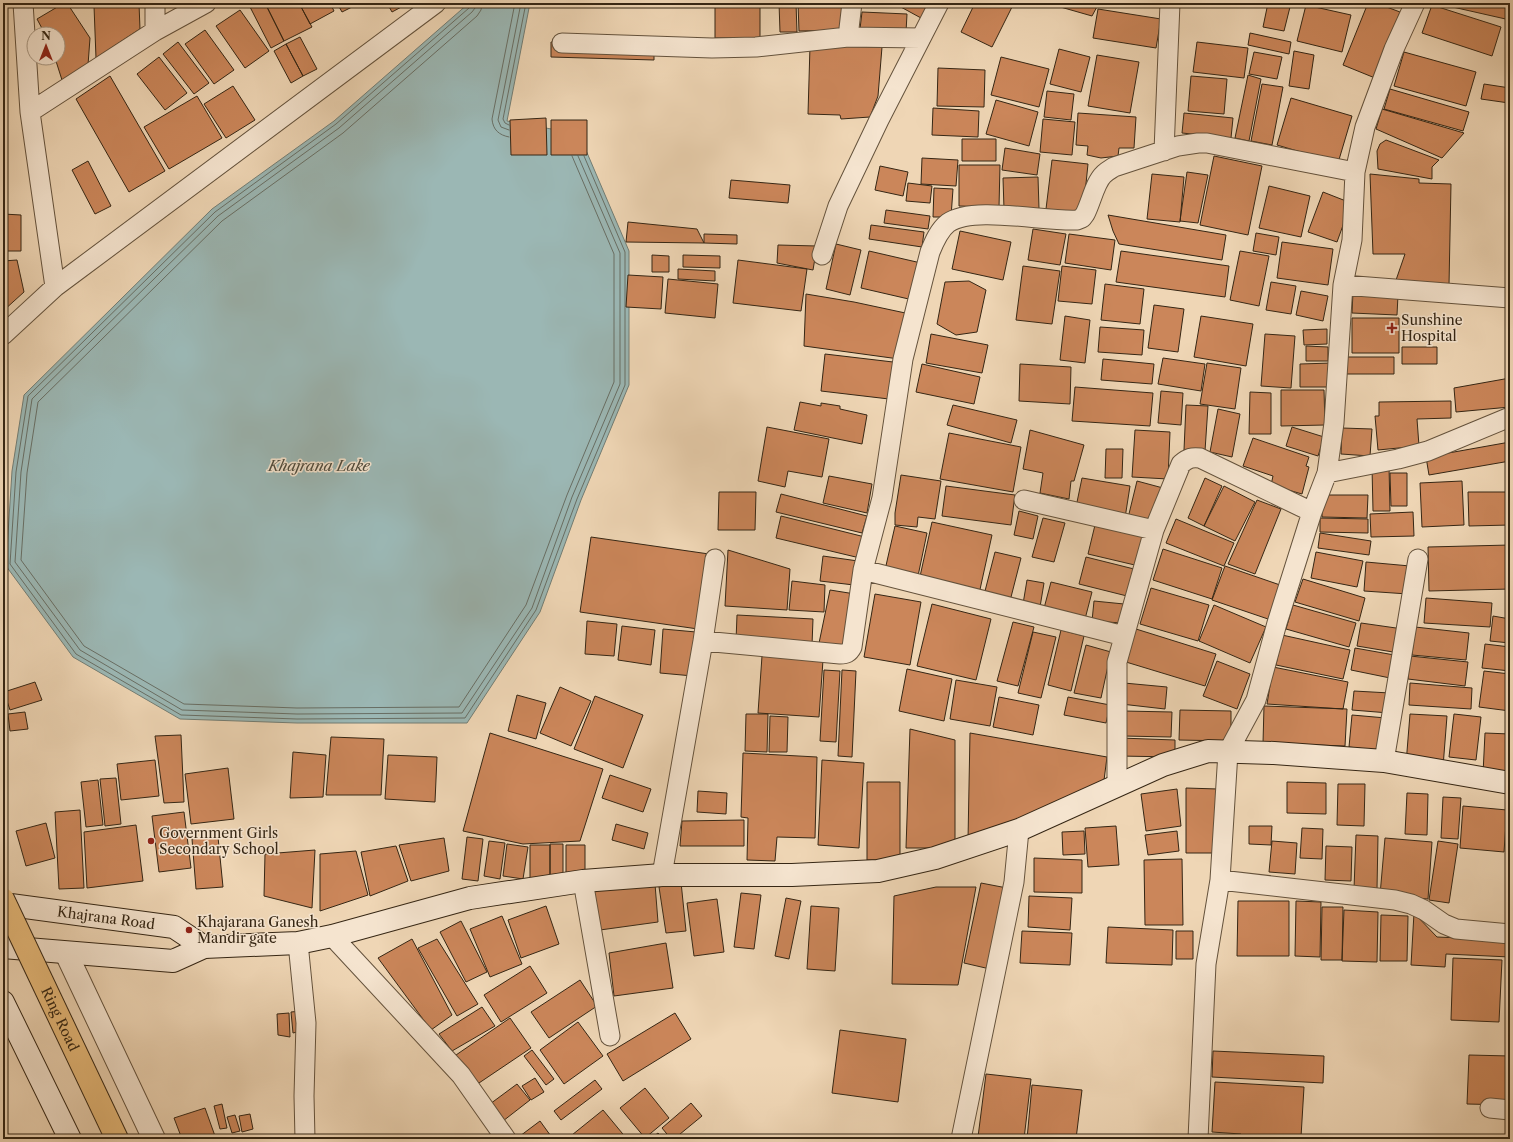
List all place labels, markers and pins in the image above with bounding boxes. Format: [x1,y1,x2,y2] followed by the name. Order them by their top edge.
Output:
[1401,311,1463,345] place label: Sunshine Hospital
[1386,322,1398,334] marker: Sunshine Hospital
[159,824,279,858] place label: Government Girls Secondary School
[146,836,156,846] marker: Government Girls Secondary School
[197,913,319,947] place label: Khajarana Ganesh Mandir gate
[184,925,194,935] marker: Khajarana Ganesh Mandir gate

